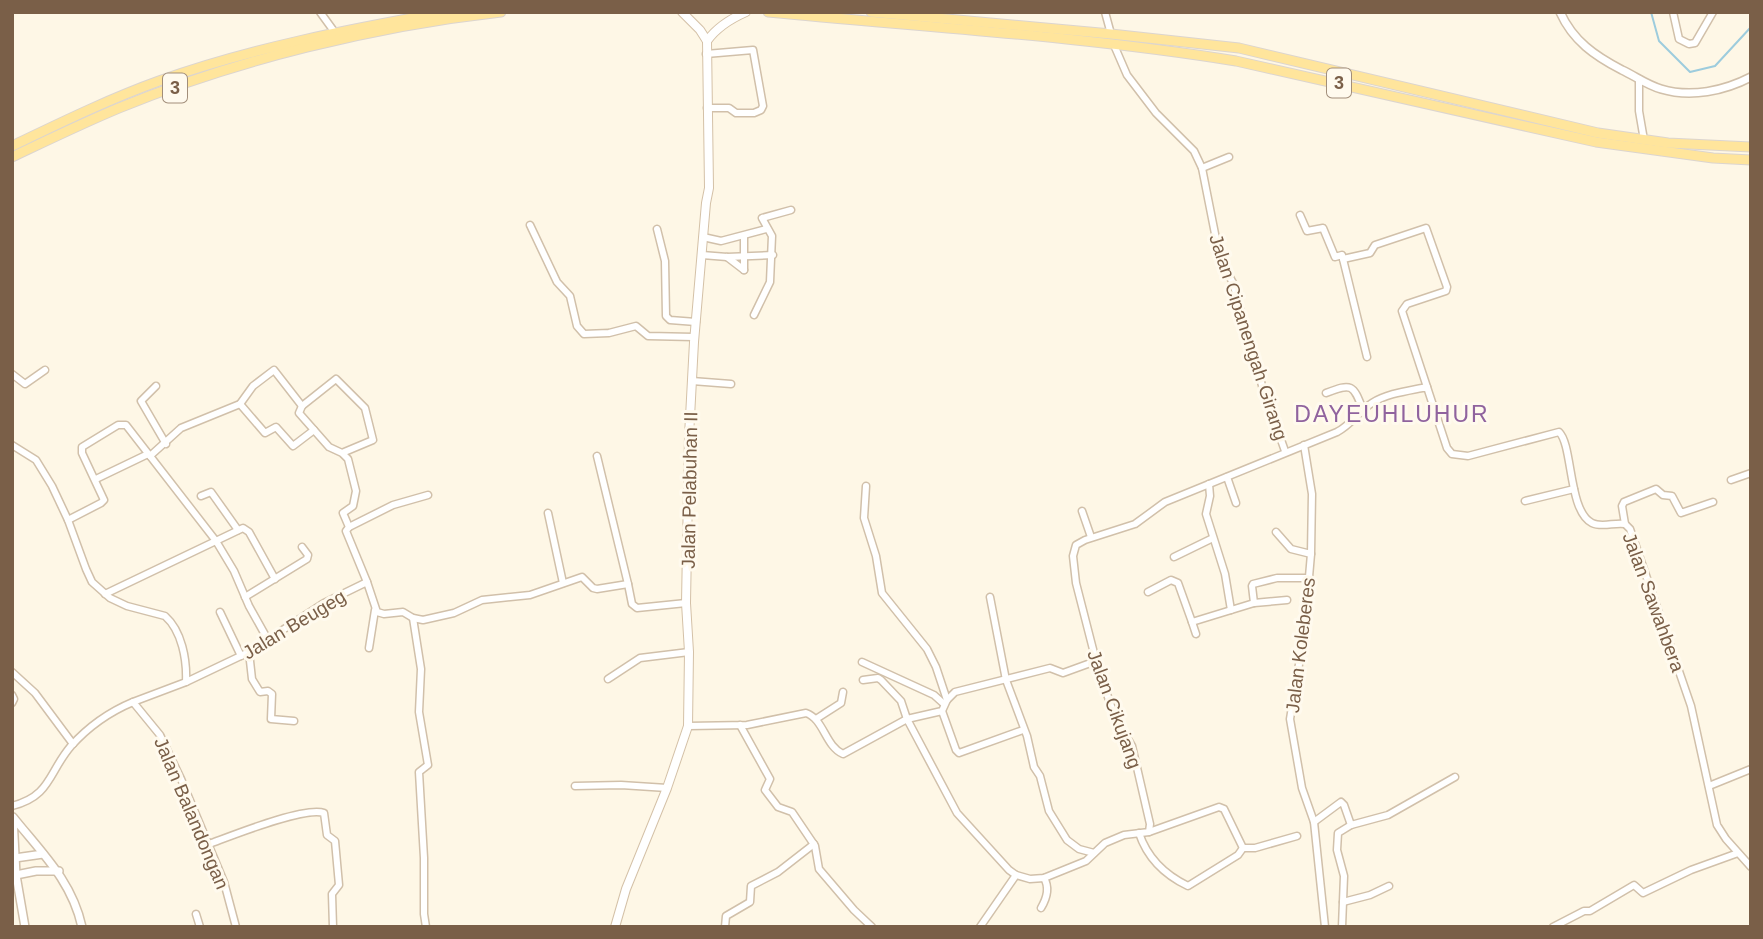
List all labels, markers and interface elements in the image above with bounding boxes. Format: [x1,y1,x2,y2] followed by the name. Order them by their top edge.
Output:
[1327,68,1351,98] road number: 3
[163,74,187,102] road number: 3
[1205,231,1292,443] street label: Jalan Cipanengah Girang
[1294,401,1490,427] district label: DAYEUHLUHUR
[678,411,701,569] street label: Jalan Pelabuhan II
[1619,530,1689,675] street label: Jalan Sawahbera
[1282,576,1319,714] street label: Jalan Koleberes
[239,585,349,663] street label: Jalan Beugeg
[1083,647,1146,771] street label: Jalan Cikujang
[150,734,233,892] street label: Jalan Balandongan

